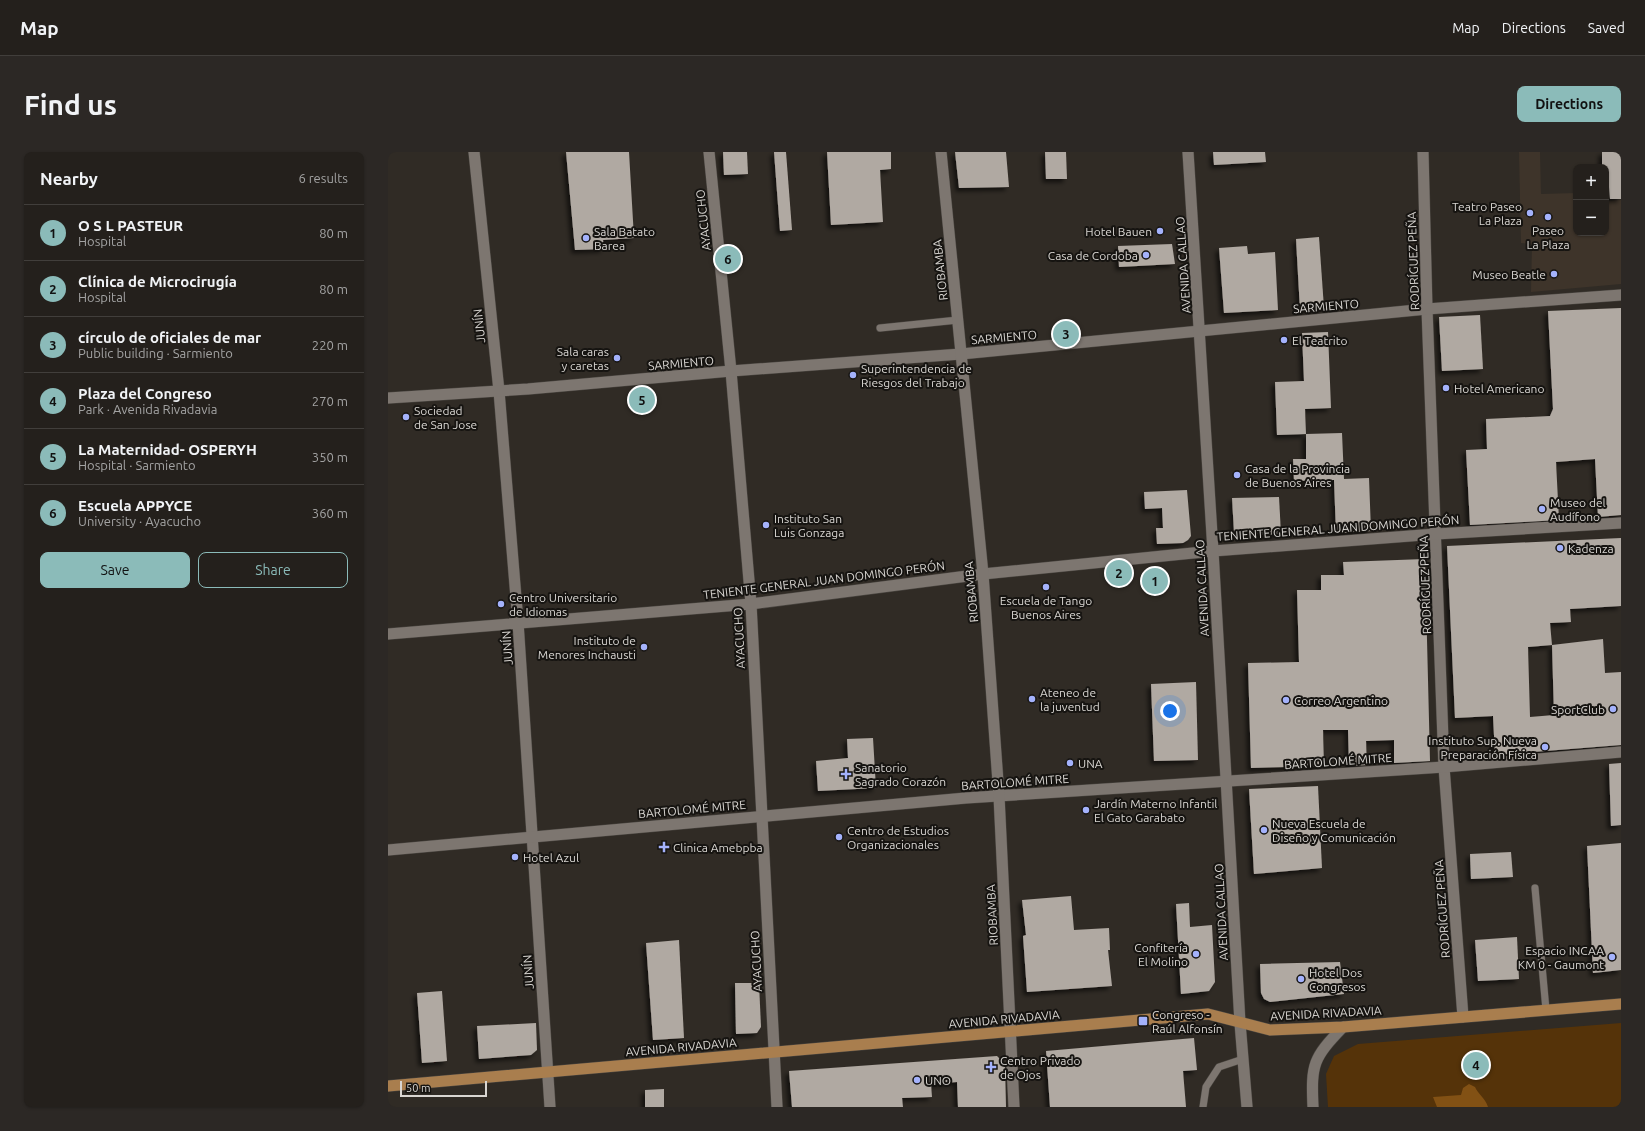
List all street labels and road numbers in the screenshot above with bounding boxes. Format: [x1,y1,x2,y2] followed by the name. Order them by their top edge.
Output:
[693,189,713,251] street label: AYACUCHO
[1405,211,1421,310] street label: RODRÍGUEZ PEÑA
[1173,216,1193,314] street label: AVENIDA CALLAO
[930,239,950,301] street label: RIOBAMBA
[1292,297,1360,315] street label: SARMIENTO
[471,308,487,344] street label: JUNÍN
[970,328,1038,346] street label: SARMIENTO
[647,354,715,372] street label: SARMIENTO
[1216,513,1460,543] street label: TENIENTE GENERAL JUAN DOMINGO PERÓN
[1417,535,1433,634] street label: RODRÍGUEZ PEÑA
[1193,539,1211,637] street label: AVENIDA CALLAO
[702,559,946,601] street label: TENIENTE GENERAL JUAN DOMINGO PERÓN
[962,561,980,623] street label: RIOBAMBA
[731,607,747,669] street label: AYACUCHO
[499,630,515,666] street label: JUNÍN
[1284,751,1393,771] street label: BARTOLOMÉ MITRE
[961,772,1070,792] street label: BARTOLOMÉ MITRE
[638,798,747,820] street label: BARTOLOMÉ MITRE
[1432,859,1452,959] street label: RODRÍGUEZ PEÑA
[1212,863,1230,961] street label: AVENIDA CALLAO
[984,884,1000,946] street label: RIOBAMBA
[748,930,764,992] street label: AYACUCHO
[520,954,536,990] street label: JUNÍN
[1270,1004,1382,1022] street label: AVENIDA RIVADAVIA
[948,1008,1060,1030] street label: AVENIDA RIVADAVIA
[625,1036,737,1058] street label: AVENIDA RIVADAVIA

